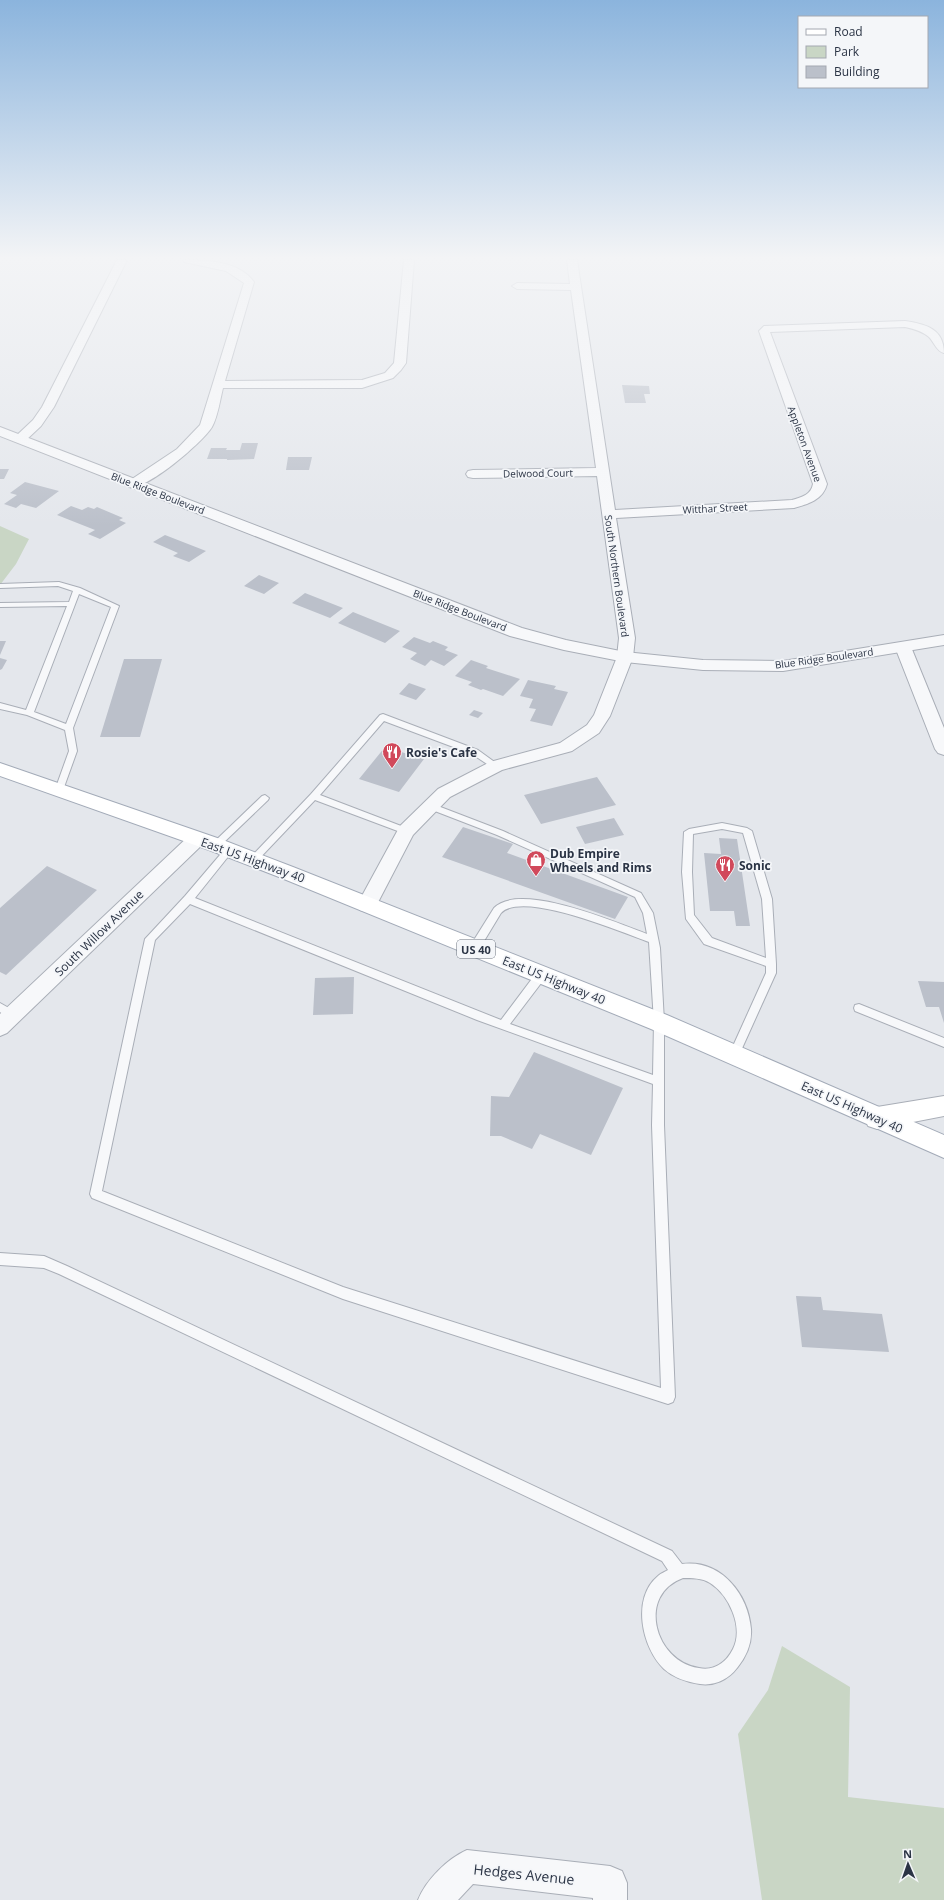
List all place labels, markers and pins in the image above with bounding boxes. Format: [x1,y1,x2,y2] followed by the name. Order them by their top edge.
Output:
[381,741,403,769] restaurant icon: Rosie's Cafe
[406,744,477,761] place label: Rosie's Cafe
[550,845,652,876] place label: Dub Empire Wheels and Rims
[525,849,547,877] shop icon: Dub Empire Wheels and Rims
[714,854,736,882] restaurant icon: Sonic
[739,857,771,874] place label: Sonic

